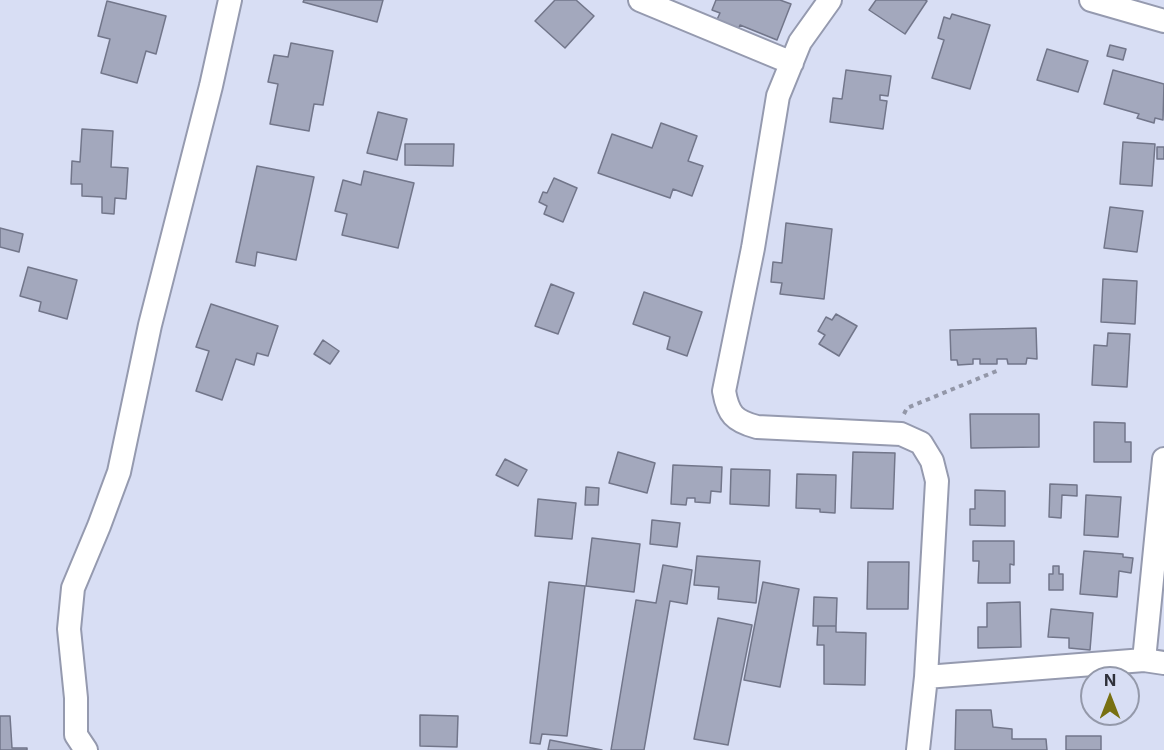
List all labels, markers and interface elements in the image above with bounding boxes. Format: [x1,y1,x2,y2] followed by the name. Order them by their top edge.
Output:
[1080,666,1140,726] north arrow
[1104,670,1116,690] text: N

